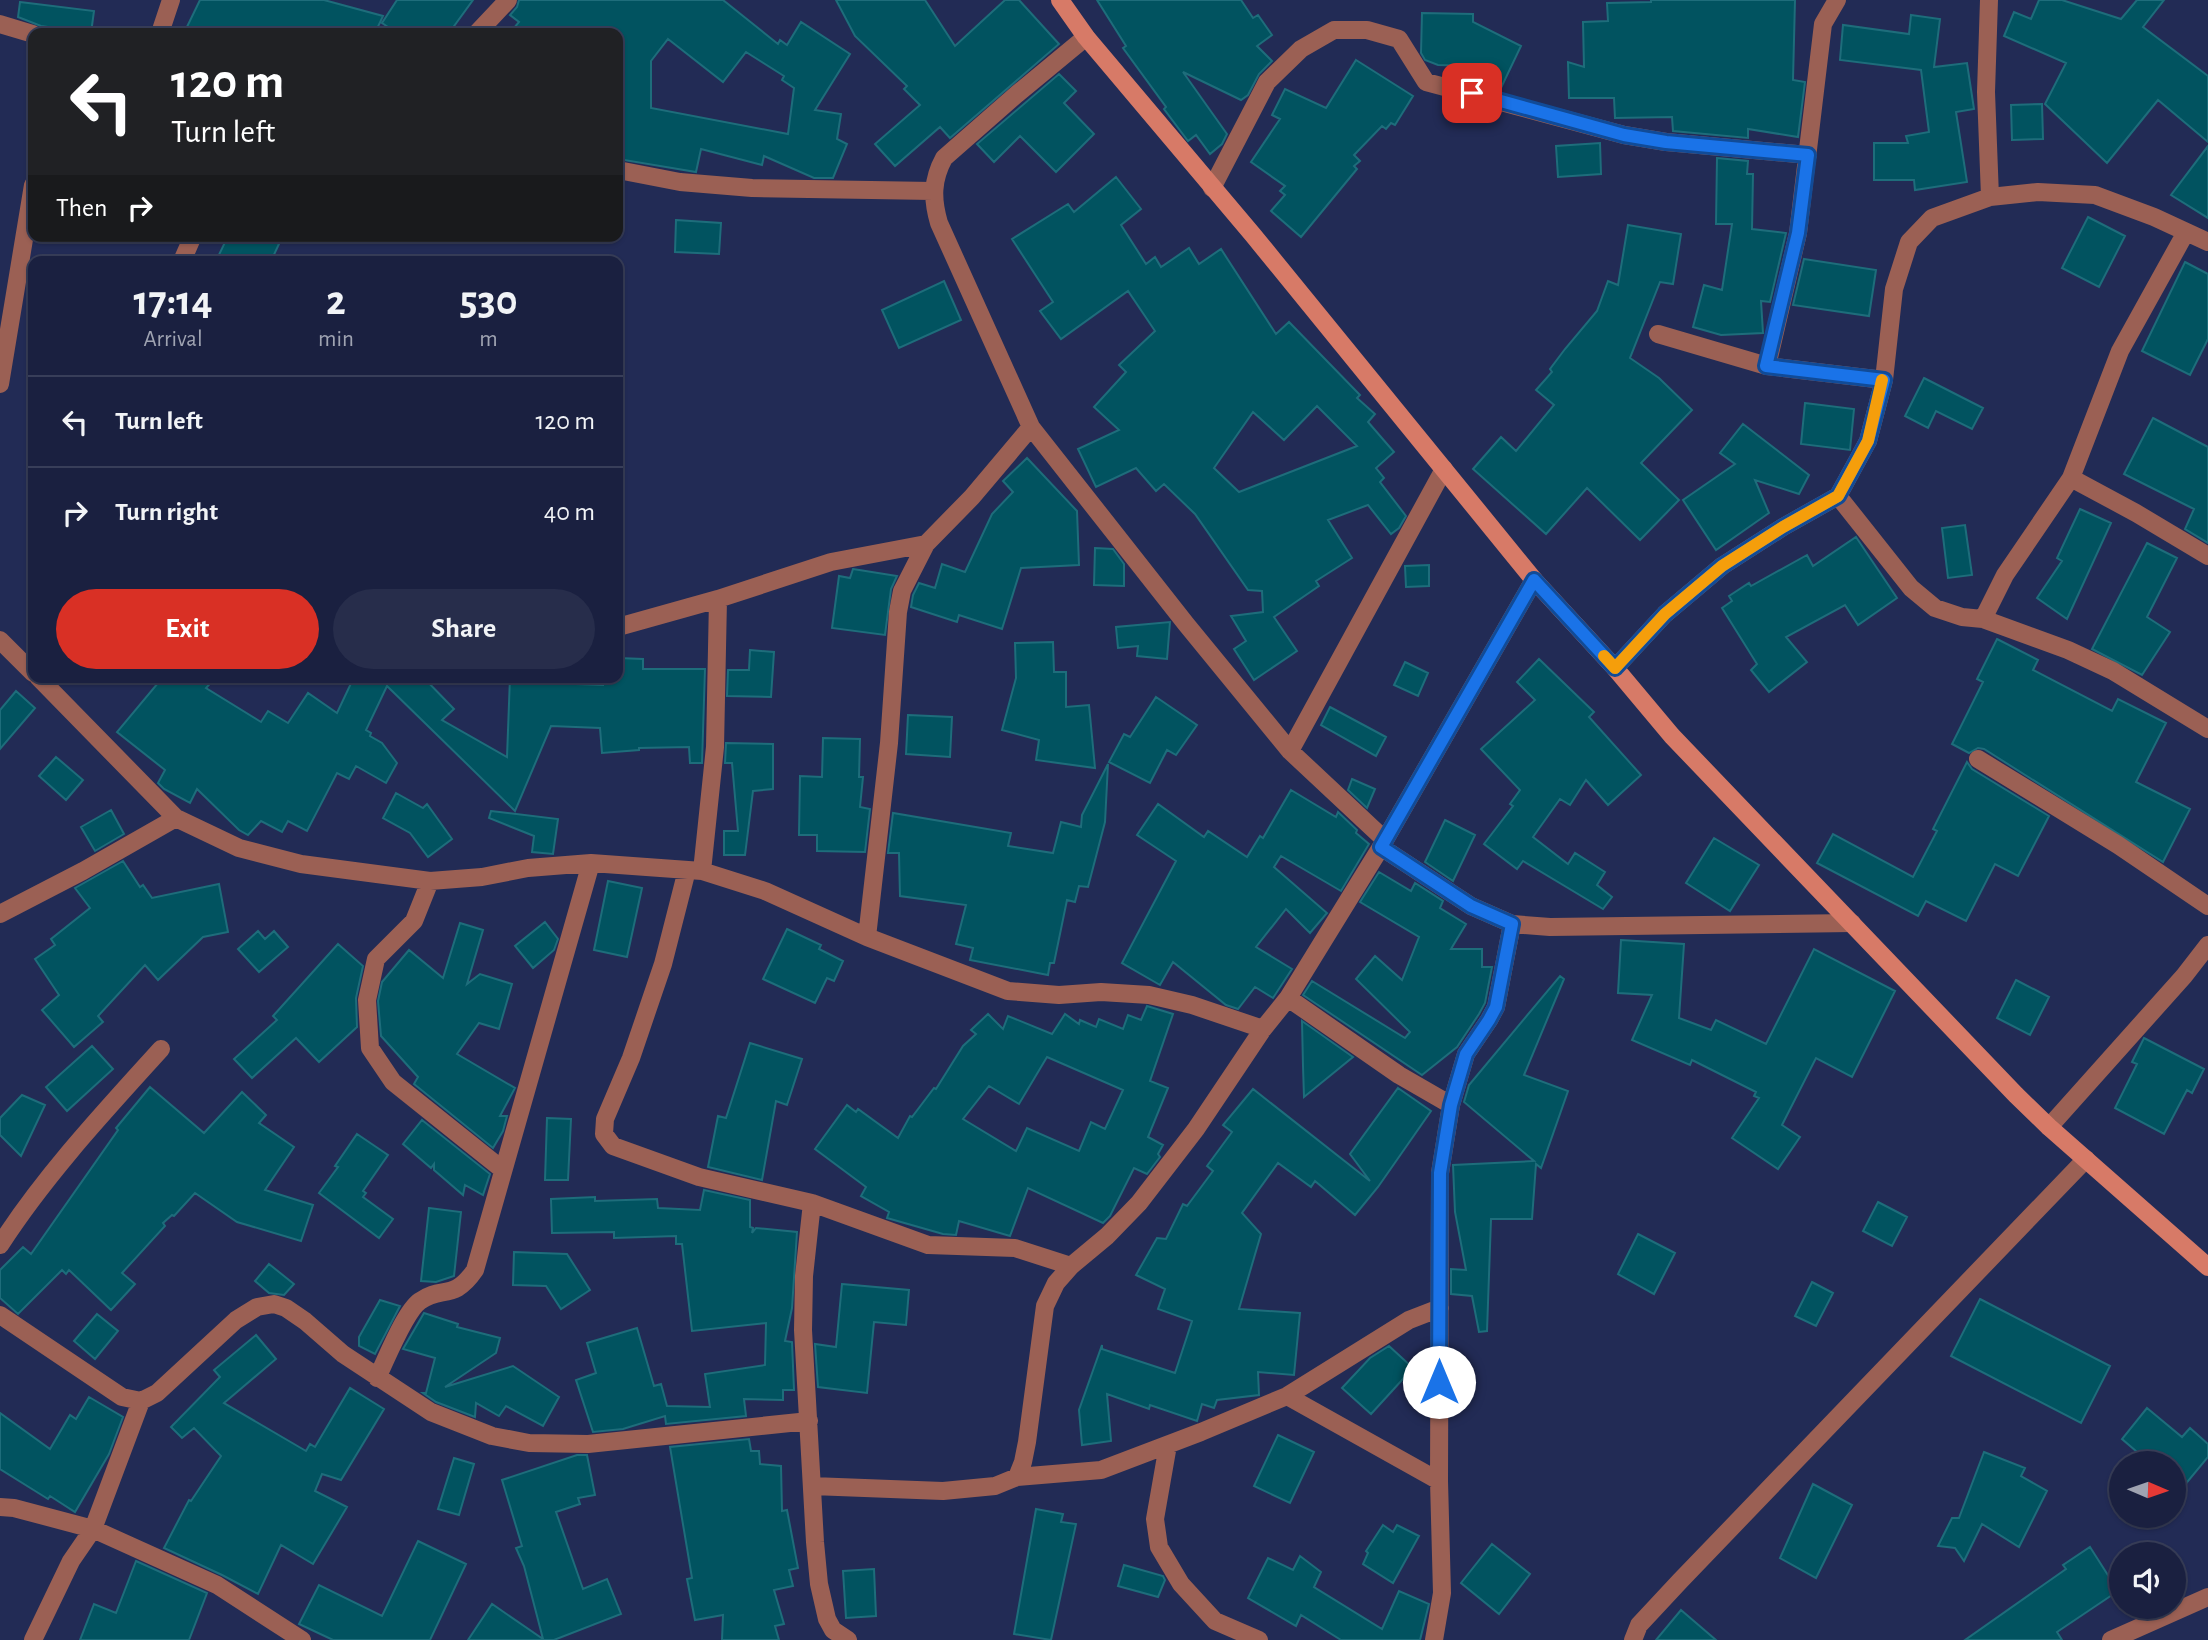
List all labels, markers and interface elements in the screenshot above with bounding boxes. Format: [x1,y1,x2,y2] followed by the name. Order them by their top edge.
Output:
[56,56,147,147] icon: left
[171,58,284,107] text: 120 m
[1442,63,1502,123] pin
[1453,74,1491,112] icon: arrive
[171,116,275,148] text: Turn left
[121,189,159,227] icon: right
[56,195,107,221] text: Then
[133,280,213,322] text: 17:14
[326,280,346,322] text: 2
[459,280,518,322] text: 530
[143,328,203,351] text: Arrival
[318,328,354,351] text: min
[479,328,498,351] text: m
[56,403,94,441] icon: left
[115,408,203,434] text: Turn left
[535,408,595,434] text: 120 m
[56,494,94,532] icon: right
[115,499,218,525] text: Turn right
[544,499,595,525] text: 40 m
[56,589,319,669] button: Exit
[333,589,595,669] button: Share
[1402,1345,1476,1419] position arrow
[2109,1451,2186,1528] north arrow
[2109,1451,2186,1619] map controls
[2109,1542,2186,1619] button: sound

